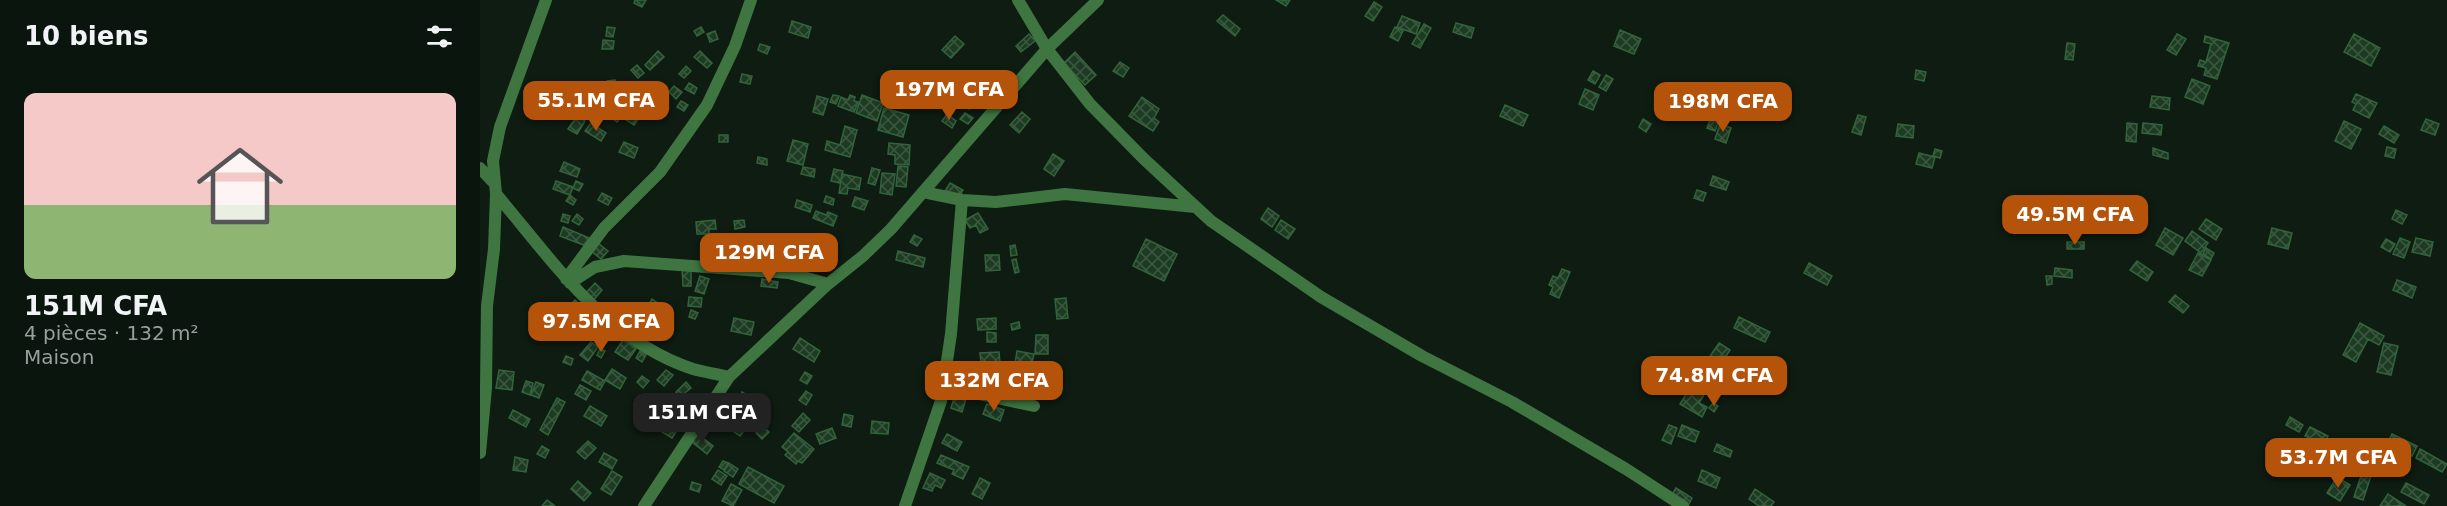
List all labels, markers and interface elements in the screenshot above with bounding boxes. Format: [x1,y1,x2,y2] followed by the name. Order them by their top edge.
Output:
[423,20,456,53] icon: filters
[24,21,148,51] text: 10 biens
[887,70,1011,121] pin: 197M CFA
[894,77,1004,101] text: 197M CFA
[527,81,665,132] pin: 55.1M CFA
[1661,82,1785,133] pin: 198M CFA
[537,88,655,112] text: 55.1M CFA
[1668,89,1778,113] text: 198M CFA
[186,132,294,240] icon: home
[2006,195,2144,246] pin: 49.5M CFA
[2016,202,2134,226] text: 49.5M CFA
[707,233,831,284] pin: 129M CFA
[714,240,824,264] text: 129M CFA
[24,291,167,321] text: 151M CFA
[532,302,670,353] pin: 97.5M CFA
[542,309,660,333] text: 97.5M CFA
[24,321,198,345] text: 4 pièces · 132 m²
[24,345,94,369] text: Maison
[1645,356,1783,407] pin: 74.8M CFA
[932,361,1056,412] pin: 132M CFA
[1655,363,1773,387] text: 74.8M CFA
[939,368,1049,392] text: 132M CFA
[640,393,764,444] pin: 151M CFA
[647,400,757,424] text: 151M CFA
[2269,438,2407,489] pin: 53.7M CFA
[2279,445,2397,469] text: 53.7M CFA

